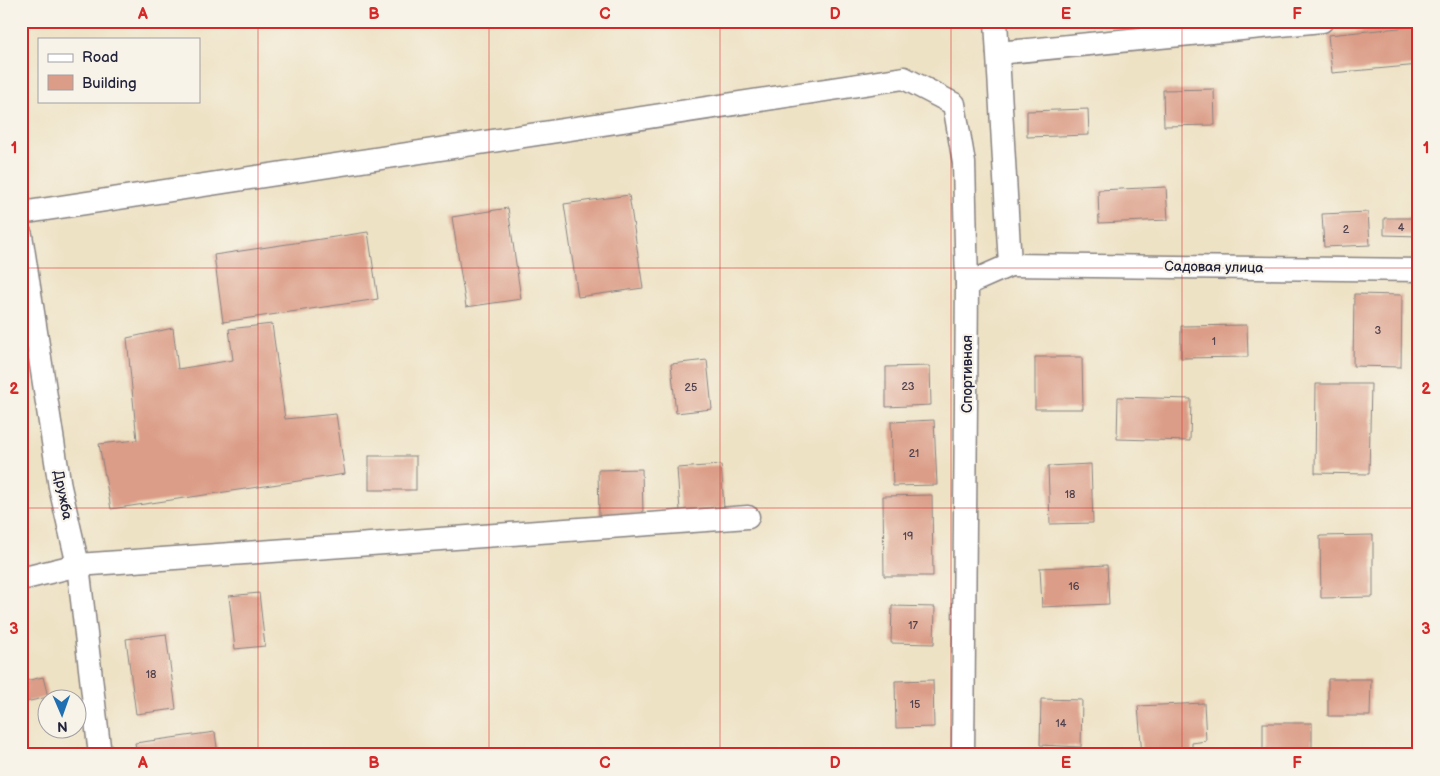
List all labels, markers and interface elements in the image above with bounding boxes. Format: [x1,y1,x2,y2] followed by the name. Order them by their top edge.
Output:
[137,5,148,24] text: A
[368,5,380,24] text: B
[599,5,611,24] text: C
[829,5,841,24] text: D
[1061,5,1071,24] text: E
[1292,5,1302,24] text: F
[38,38,200,102] legend
[82,48,118,67] text: Road
[82,74,137,93] text: Building
[11,139,17,158] text: 1
[1423,139,1429,158] text: 1
[1398,221,1405,234] house number: 4
[1343,223,1350,236] house number: 2
[1164,258,1265,276] street label: Садовая улица
[1375,324,1382,337] house number: 3
[959,335,976,413] street label: Спортивная
[1212,335,1216,348] house number: 1
[9,380,19,399] text: 2
[901,380,915,393] house number: 23
[1421,380,1431,399] text: 2
[685,381,697,394] house number: 25
[909,447,919,460] house number: 21
[50,469,76,522] street label: Дружба
[1065,488,1075,501] house number: 18
[903,530,913,543] house number: 19
[1069,580,1080,593] house number: 16
[908,619,918,632] house number: 17
[9,620,19,639] text: 3
[1421,620,1431,639] text: 3
[146,668,156,681] house number: 18
[38,688,88,738] north arrow
[910,698,920,711] house number: 15
[1056,717,1067,730] house number: 14
[57,718,68,735] text: N
[137,754,148,773] text: A
[368,754,380,773] text: B
[599,754,611,773] text: C
[829,754,841,773] text: D
[1061,754,1071,773] text: E
[1292,754,1302,773] text: F

